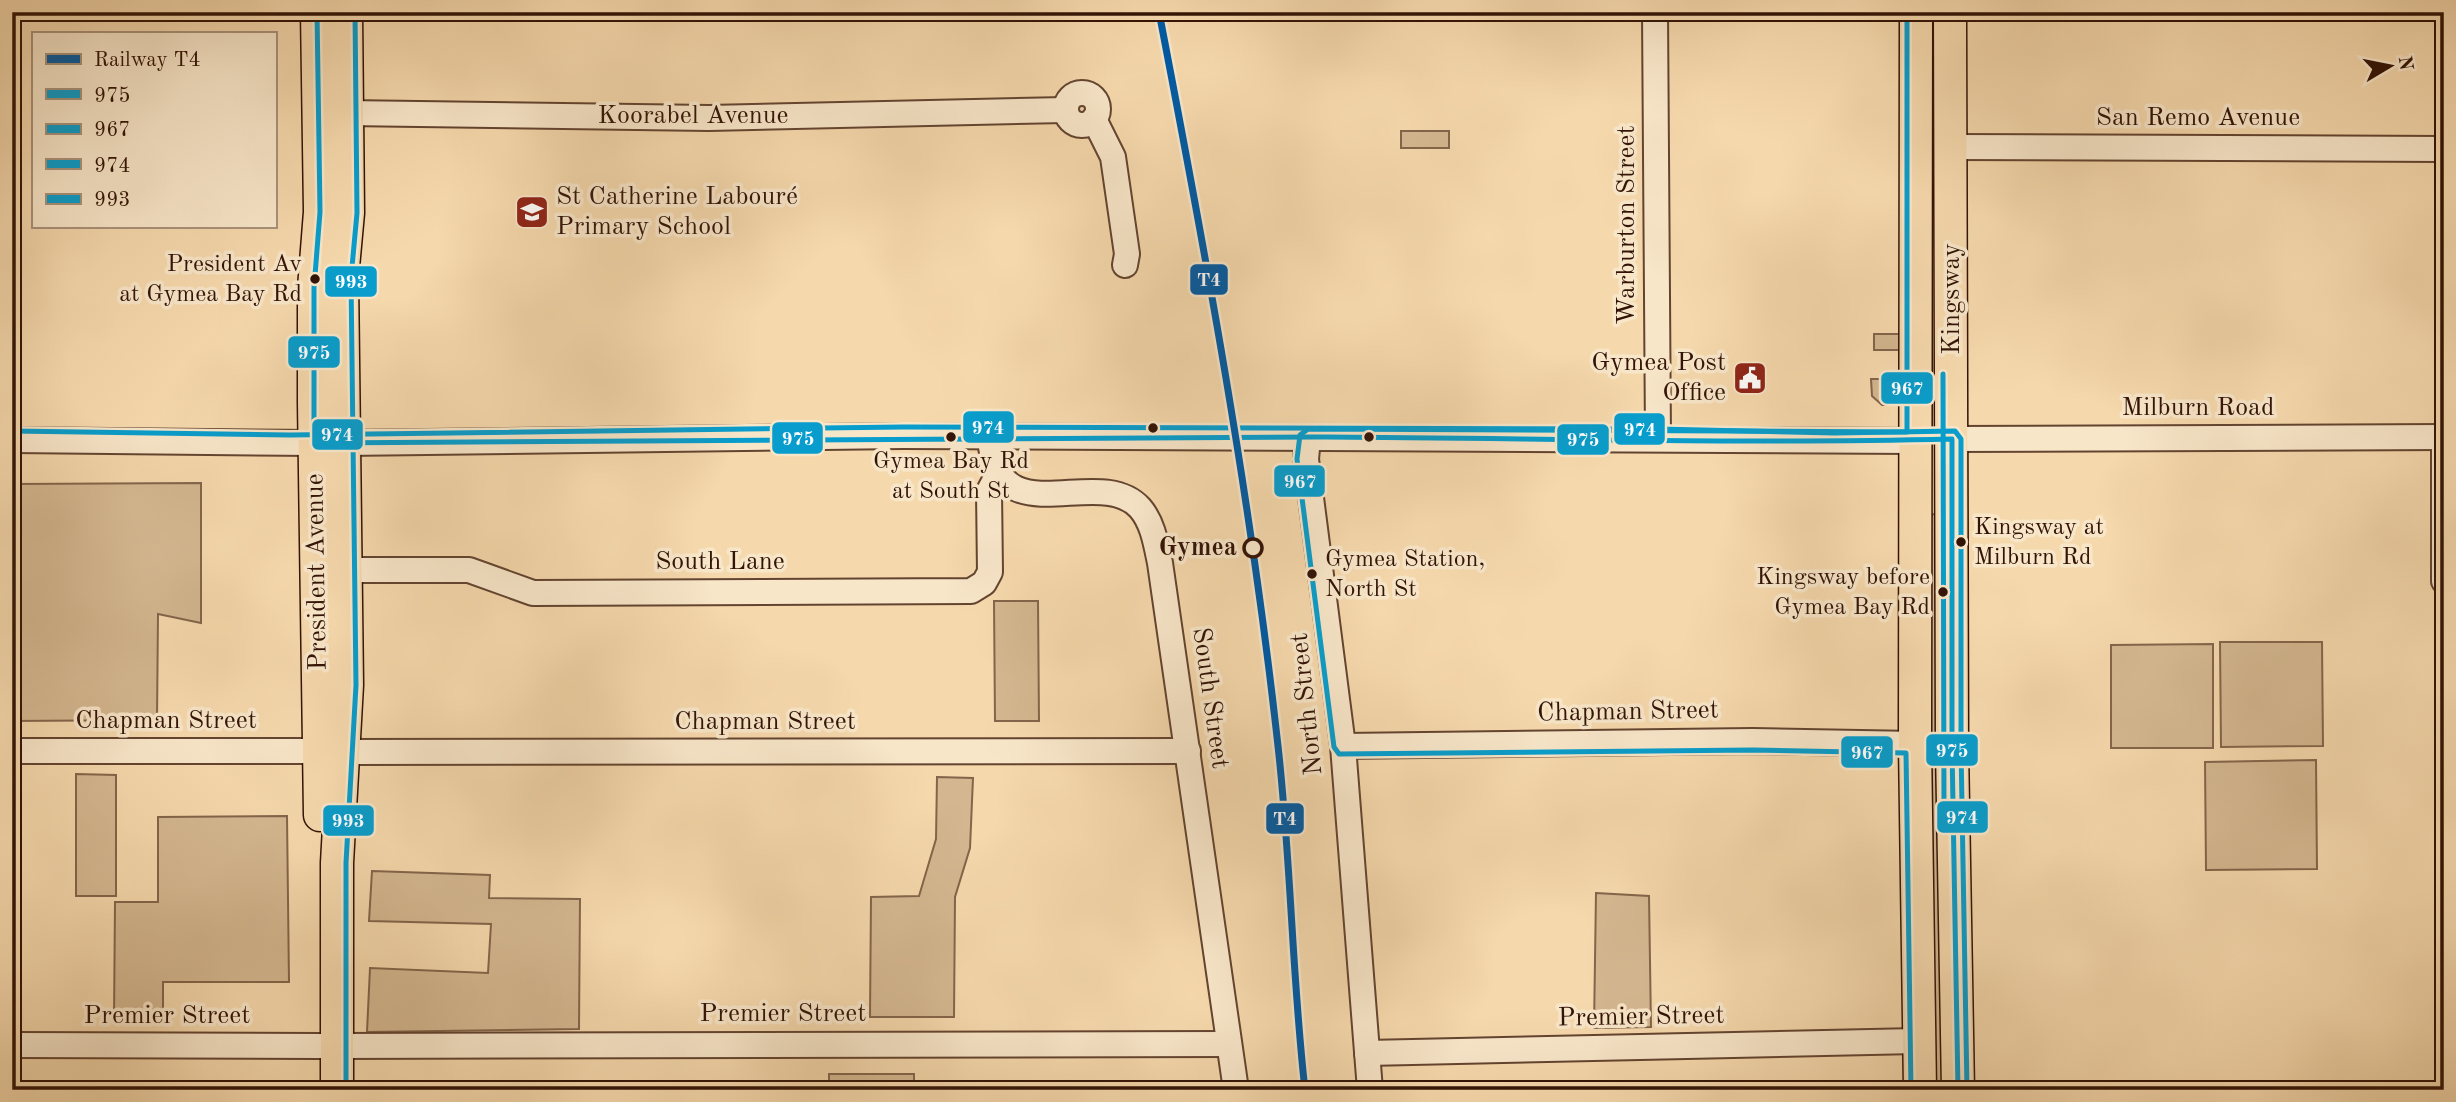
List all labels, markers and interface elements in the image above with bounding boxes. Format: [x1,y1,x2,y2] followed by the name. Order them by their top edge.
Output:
[32,32,276,228] legend
[2354,32,2424,102] north arrow
[94,50,201,71] text: Railway T4
[2394,55,2415,73] text: N
[94,86,131,107] text: 975
[597,103,789,129] street label: Koorabel Avenue
[2096,105,2300,131] street label: San Remo Avenue
[94,120,131,141] text: 967
[1614,125,1640,325] street label: Warburton Street
[94,156,131,177] text: 974
[556,184,798,240] place label: St Catherine Labouré Primary School
[94,190,131,211] text: 993
[513,193,551,231] school or university icon: St Catherine Labouré Primary School
[1939,243,1965,355] street label: Kingsway
[119,253,302,307] place label: President Av at Gymea Bay Rd
[1189,263,1229,296] line badge: T4
[324,265,378,298] line badge: 993
[308,272,322,286] marker: President Av at Gymea Bay Rd
[1197,272,1221,291] text: T4
[334,274,368,293] text: 993
[287,335,341,369] line badge: 975
[297,345,331,364] text: 975
[1591,350,1726,406] place label: Gymea Post Office
[1731,359,1769,397] public building icon: Gymea Post Office
[1880,371,1934,405] line badge: 967
[1890,381,1924,400] text: 967
[2122,395,2274,421] street label: Milburn Road
[962,410,1015,444] line badge: 974
[1613,412,1666,446] line badge: 974
[311,418,364,451] line badge: 974
[971,420,1005,439] text: 974
[771,421,824,455] line badge: 975
[1146,421,1160,435] unlabelled marker
[1623,422,1657,441] text: 974
[1556,423,1610,456] line badge: 975
[320,427,354,446] text: 974
[944,430,958,444] marker: Gymea Bay Rd at South St
[1362,430,1376,444] unlabelled marker
[781,431,815,450] text: 975
[1566,432,1600,451] text: 975
[873,450,1029,504] place label: Gymea Bay Rd at South St
[1273,464,1326,498] line badge: 967
[302,473,332,671] street label: President Avenue
[1283,474,1317,493] text: 967
[1974,516,2104,570] place label: Kingsway at Milburn Rd
[1158,535,1237,561] place label: Gymea
[1954,535,1968,549] marker: Kingsway at Milburn Rd
[1243,538,1263,558] marker: Gymea
[1325,548,1485,602] place label: Gymea Station, North St
[655,549,785,575] street label: South Lane
[1756,566,1930,620] place label: Kingsway before Gymea Bay Rd
[1305,567,1319,581] marker: Gymea Station, North St
[1936,585,1950,599] marker: Kingsway before Gymea Bay Rd
[1187,626,1233,770] street label: South Street
[1287,632,1327,776] street label: North Street
[1537,697,1719,727] street label: Chapman Street
[75,708,257,734] street label: Chapman Street
[674,709,856,735] street label: Chapman Street
[1925,733,1979,767] line badge: 975
[1840,735,1894,769] line badge: 967
[1935,743,1969,762] text: 975
[1850,745,1884,764] text: 967
[1936,800,1989,834] line badge: 974
[1265,802,1305,835] line badge: T4
[322,804,375,837] line badge: 993
[1945,810,1979,829] text: 974
[1273,811,1297,830] text: T4
[331,813,365,832] text: 993
[700,1001,866,1027] street label: Premier Street
[84,1003,250,1029] street label: Premier Street
[1557,1003,1725,1031] street label: Premier Street

